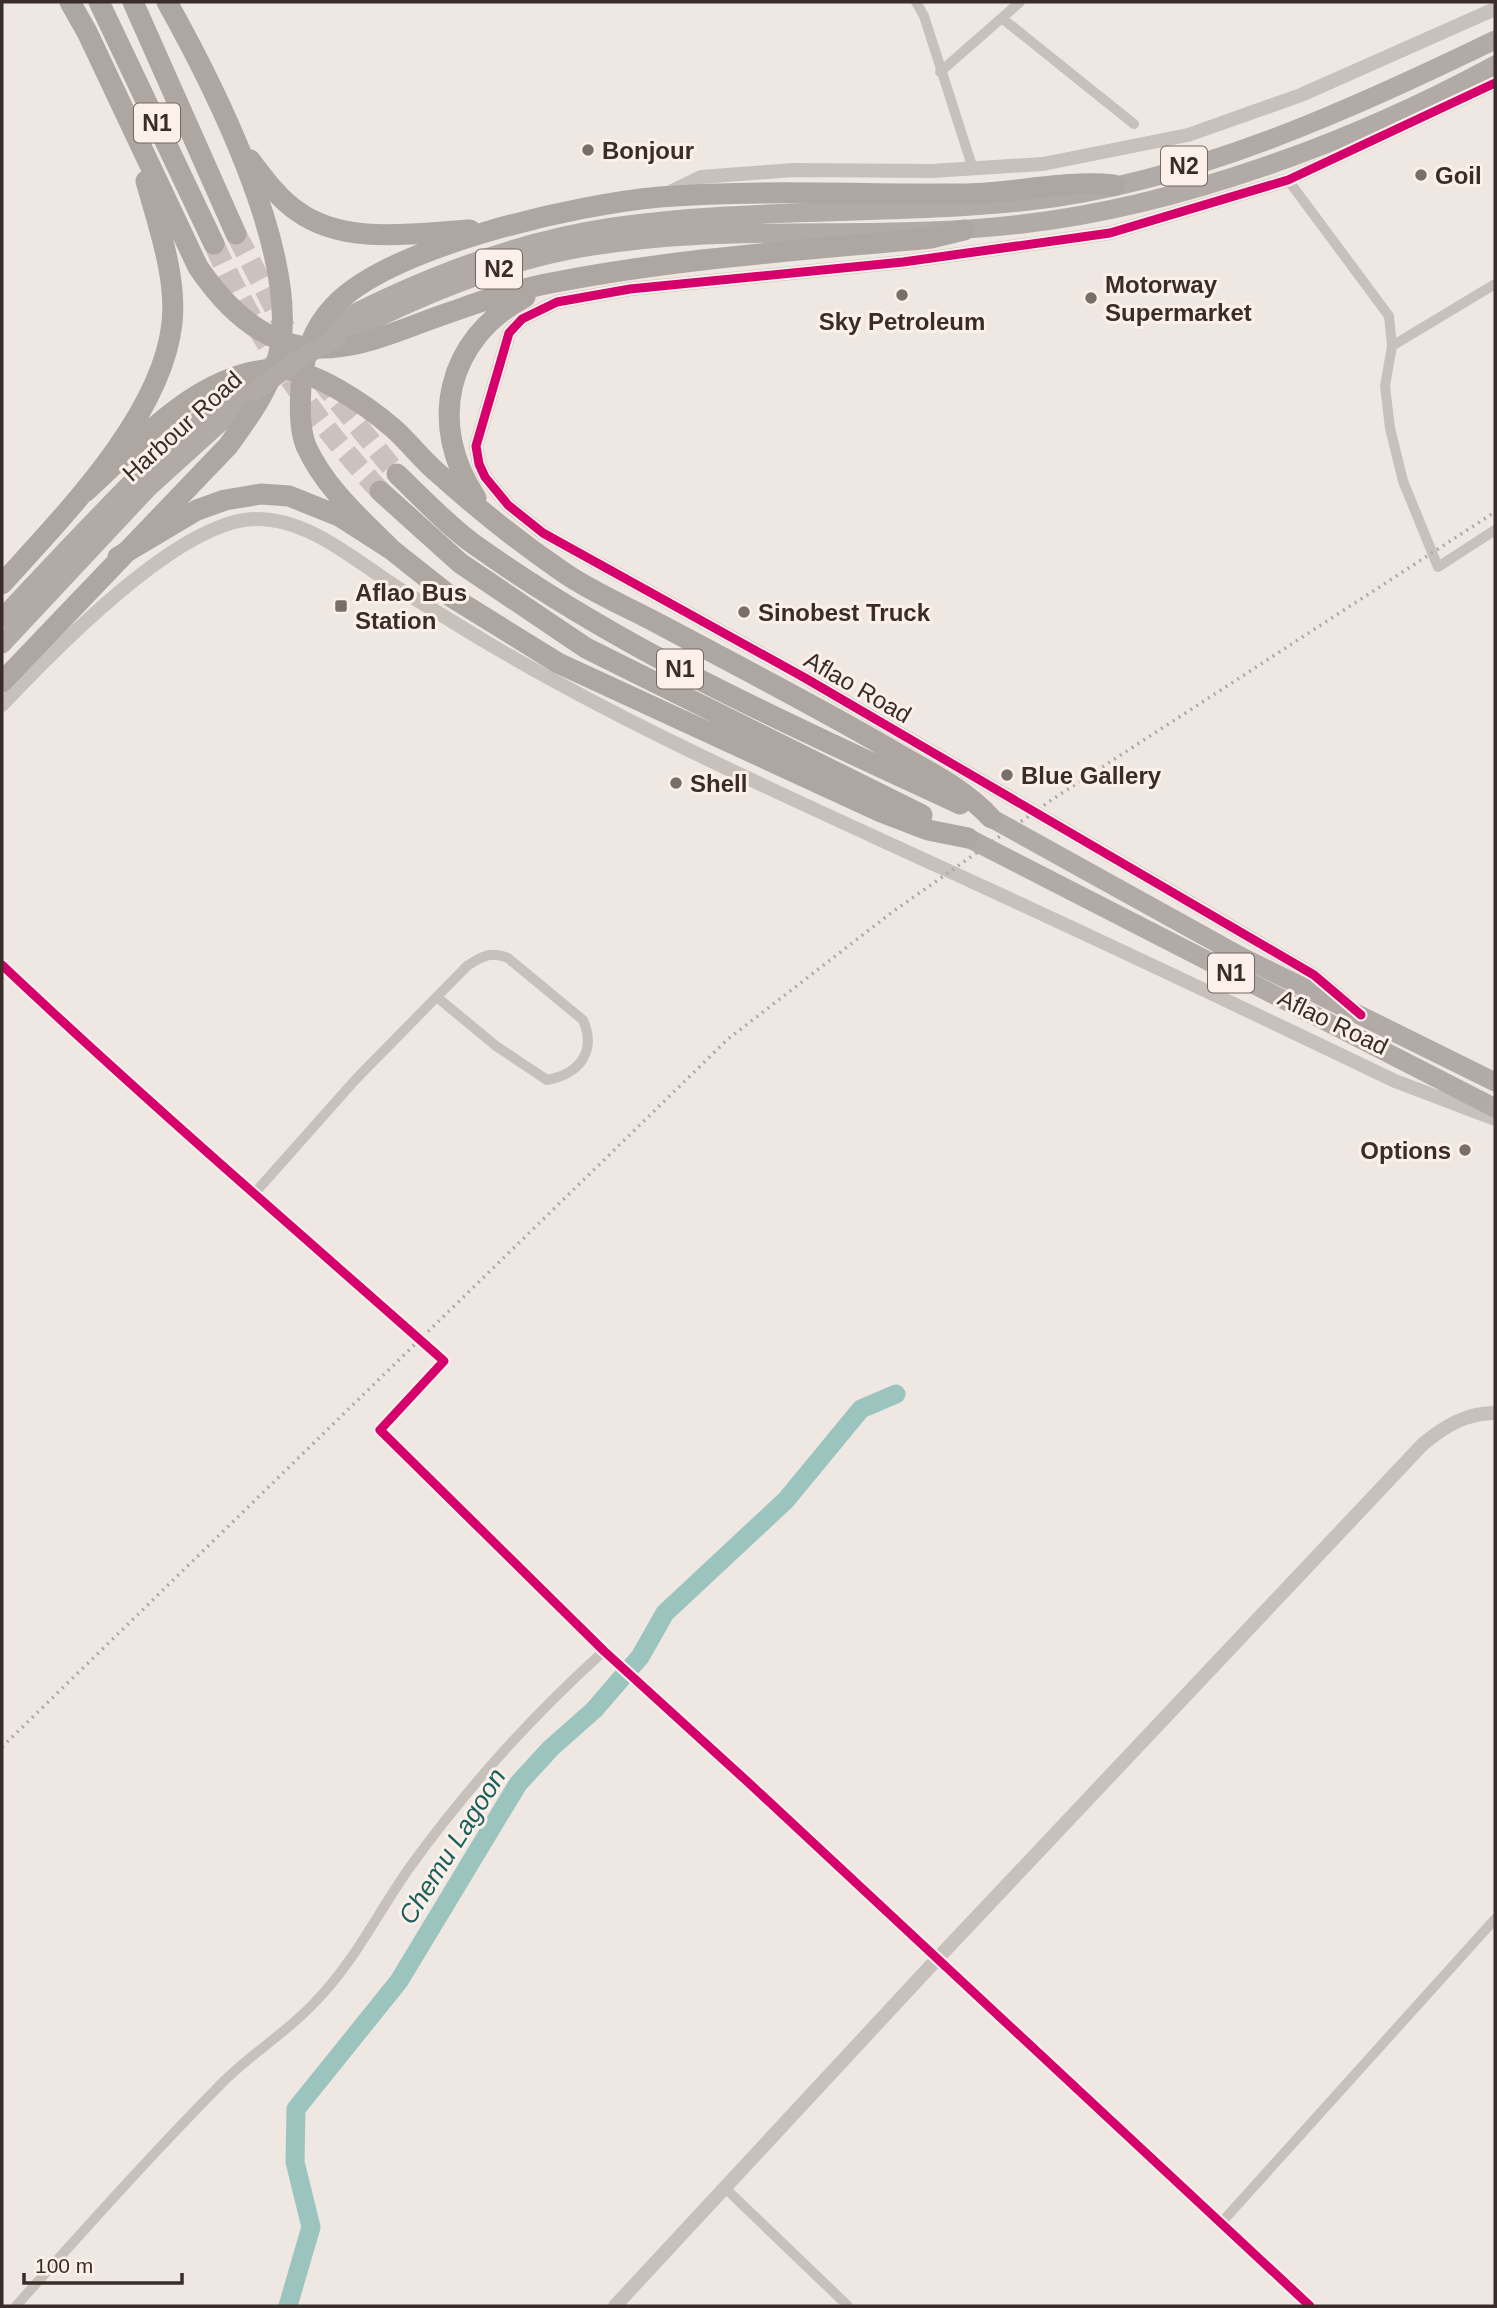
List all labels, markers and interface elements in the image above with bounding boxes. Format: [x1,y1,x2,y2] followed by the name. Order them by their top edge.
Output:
[134,104,180,142] road number: N1
[602,137,694,164] place label: Bonjour
[580,142,596,158] marker: Bonjour
[1161,146,1207,186] road number: N2
[1435,162,1482,189] place label: Goil
[1413,167,1429,183] marker: Goil
[476,250,522,288] road number: N2
[1105,271,1252,326] place label: Motorway Supermarket
[894,287,910,303] marker: Sky Petroleum
[1083,290,1099,306] marker: Motorway Supermarket
[819,308,985,335] place label: Sky Petroleum
[117,366,247,486] street label: Harbour Road
[355,579,467,634] place label: Aflao Bus Station
[333,598,349,614] marker: Aflao Bus Station
[758,599,931,626] place label: Sinobest Truck
[736,604,752,620] marker: Sinobest Truck
[800,646,916,728] street label: Aflao Road
[657,650,703,688] road number: N1
[1021,762,1162,789] place label: Blue Gallery
[999,767,1015,783] marker: Blue Gallery
[690,770,747,797] place label: Shell
[668,775,684,791] marker: Shell
[1208,954,1254,992] road number: N1
[1274,984,1392,1060] street label: Aflao Road
[1360,1137,1451,1164] place label: Options
[1457,1142,1473,1158] marker: Options
[392,1763,512,1929] water label: Chemu Lagoon
[24,2242,182,2286] scale bar
[35,2254,93,2277] text: 100 m

